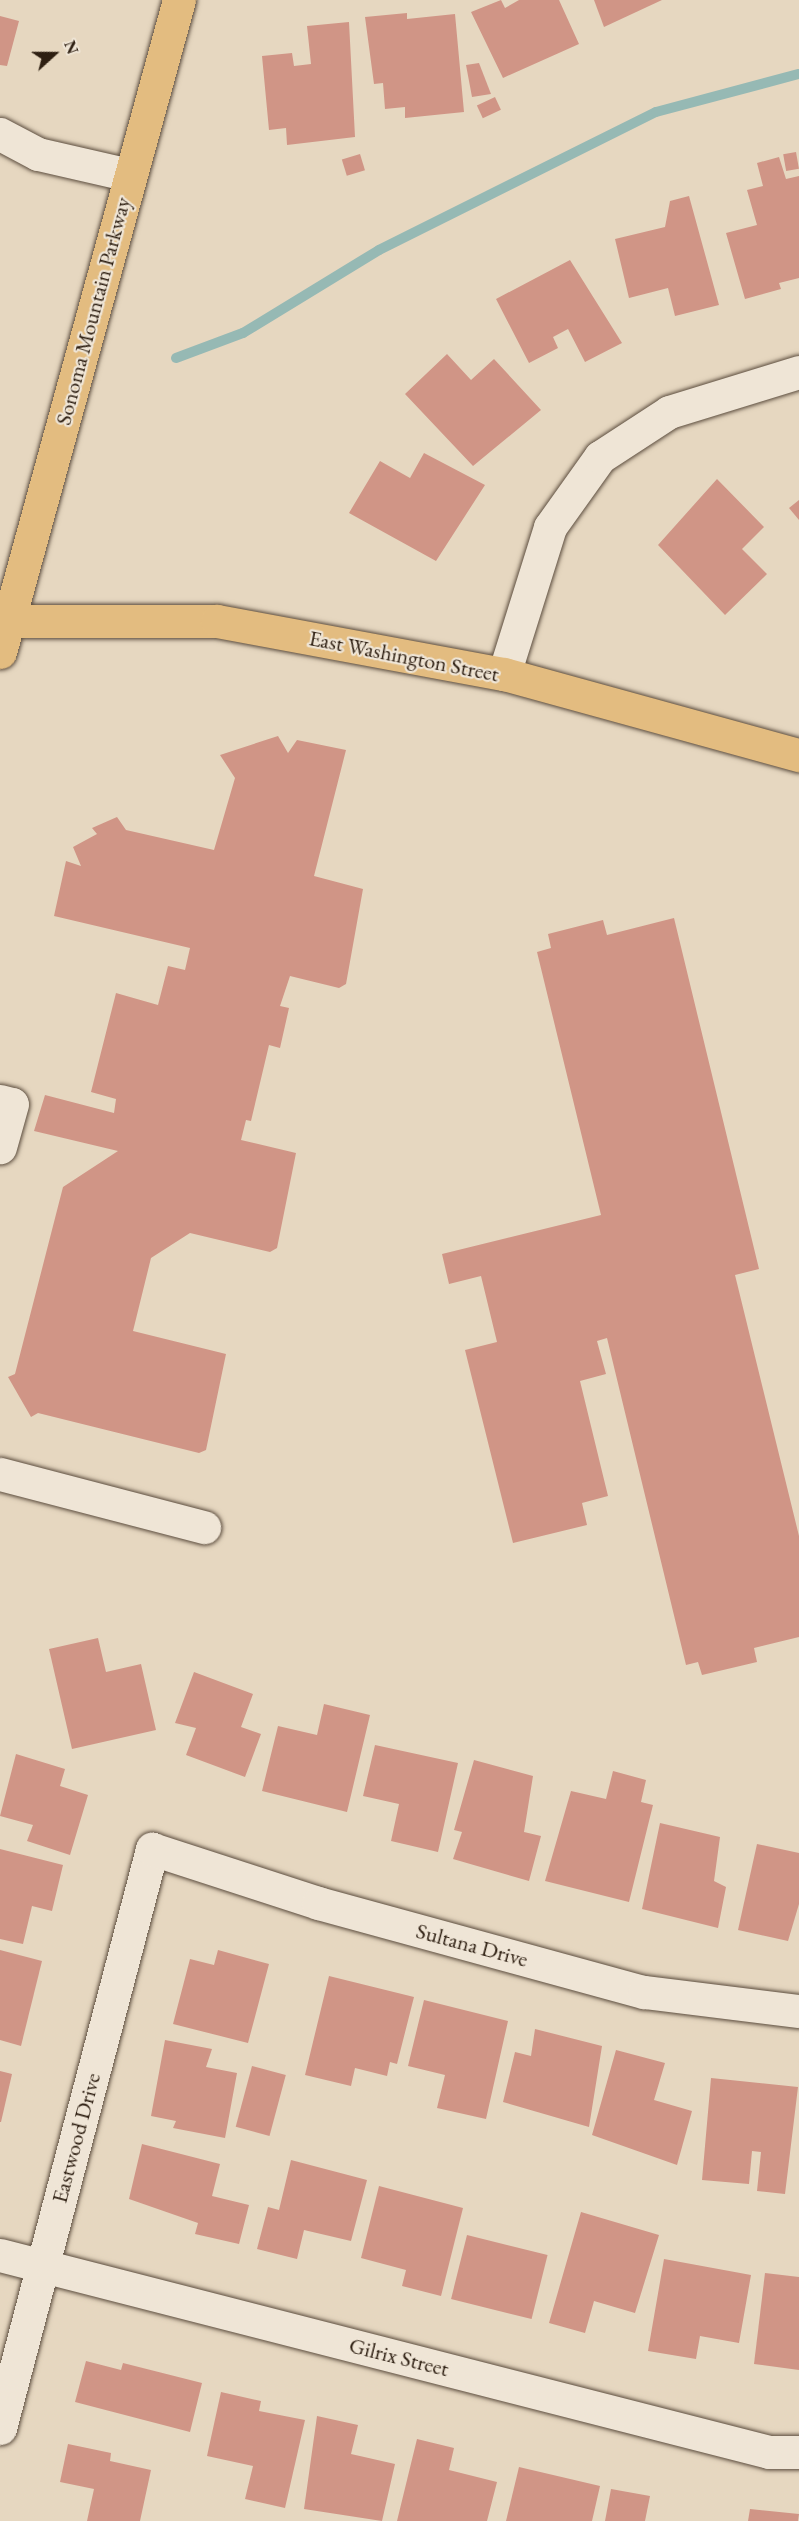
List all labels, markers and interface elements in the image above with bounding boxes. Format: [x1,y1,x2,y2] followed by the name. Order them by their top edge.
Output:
[24,24,84,84] north arrow
[59,38,83,57] text: N
[50,194,136,428] street label: Sonoma Mountain Parkway
[307,625,501,687] street label: East Washington Street
[413,1917,531,1973] street label: Sultana Drive
[46,2070,106,2206] street label: Eastwood Drive
[346,2332,452,2382] street label: Gilrix Street

